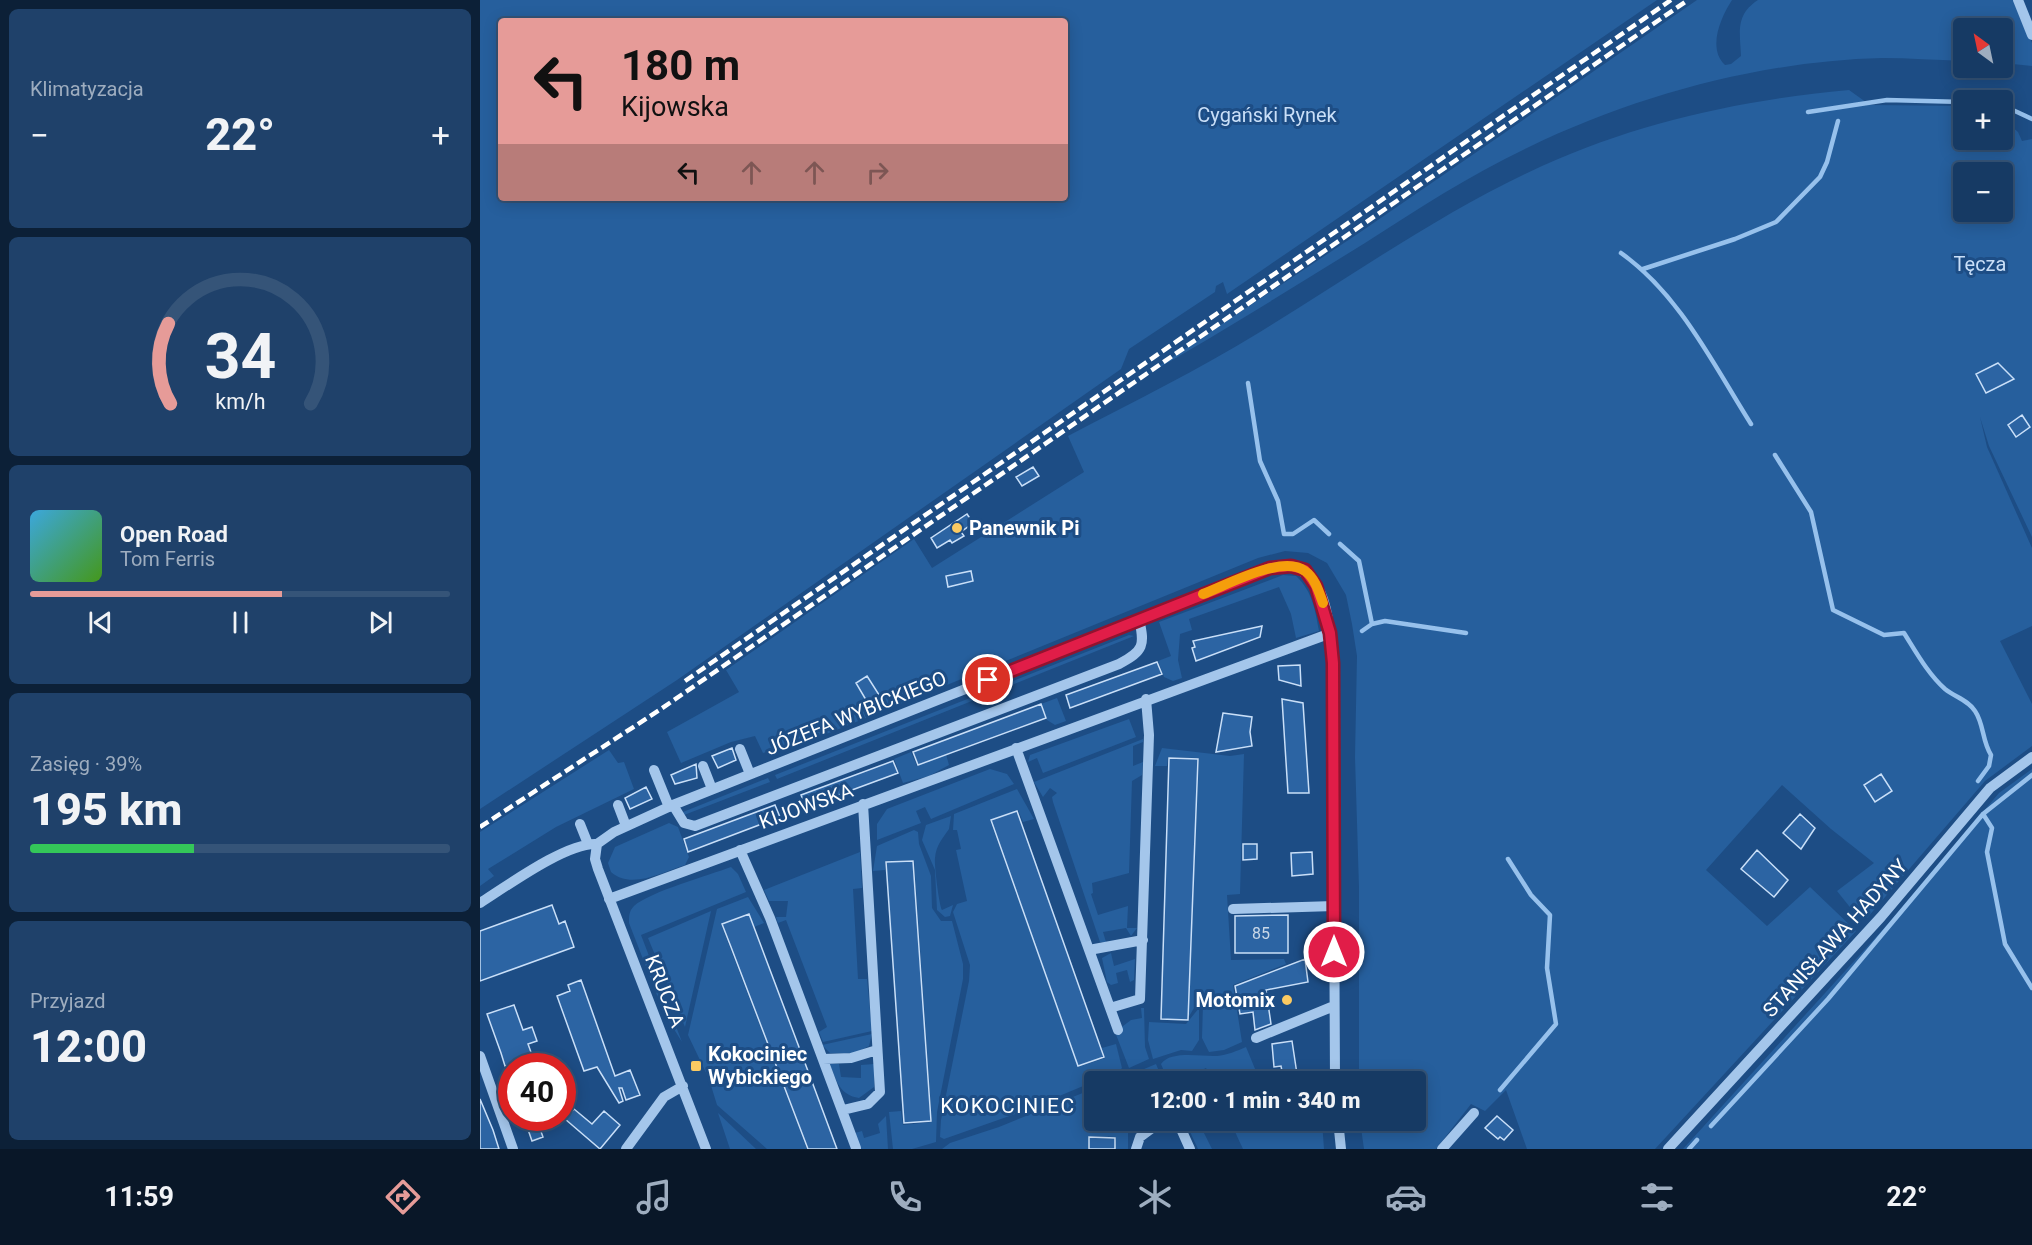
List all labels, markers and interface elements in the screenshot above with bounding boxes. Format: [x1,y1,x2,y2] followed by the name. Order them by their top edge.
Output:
[1953,18,2013,78] north arrow
[1953,18,2013,222] map controls
[621,41,740,90] text: 180 m
[522,42,600,120] icon: left
[30,77,144,101] text: Klimatyzacja
[1953,90,2013,150] button: +
[621,91,729,123] text: Kijowska
[1197,103,1338,127] park label: Cygański Rynek
[205,108,275,161] text: 22°
[30,116,49,155] text: −
[431,116,450,155] text: +
[672,156,705,189] icon: left
[735,156,768,189] icon: ahead
[798,156,831,189] icon: ahead
[861,156,894,189] icon: right
[1953,162,2013,222] button: −
[1954,252,2006,276] park label: Tęcza
[204,320,276,393] text: 34
[215,389,265,414] text: km/h
[969,516,1080,540] place label: Panewnik Pi
[950,521,964,535] marker: Panewnik Pi
[120,522,228,547] text: Open Road
[120,547,215,571] text: Tom Ferris
[84,606,117,639] icon: previous
[224,606,257,639] icon: pause
[364,606,397,639] icon: next
[962,654,1013,705] pin
[971,663,1004,696] icon: arrive
[762,666,950,760] street label: JÓZEFA WYBICKIEGO
[30,752,142,776] text: Zasięg · 39%
[756,778,856,834] street label: KIJOWSKA
[30,783,182,836] text: 195 km
[1758,854,1912,1022] street label: STANISŁAWA HADYNY
[1302,920,1366,984] position arrow
[1252,924,1270,943] house number: 85
[640,951,690,1031] street label: KRUCZA
[1196,988,1276,1012] place label: Motomix
[30,989,106,1013] text: Przyjazd
[1280,993,1294,1007] marker: Motomix
[30,1020,147,1073] text: 12:00
[708,1042,812,1089] place label: Kokociniec Wybickiego
[498,1053,576,1131] speed limit sign: 40
[689,1059,703,1073] marker: Kokociniec Wybickiego
[1150,1088,1360,1113] text: 12:00 · 1 min · 340 m
[940,1094,1076,1118] district label: KOKOCINIEC
[382,1176,424,1218] icon: directions
[633,1176,675,1218] icon: music
[884,1176,926,1218] icon: phone
[1134,1176,1176,1218] icon: climate
[1385,1176,1427,1218] icon: car
[1636,1176,1678,1218] icon: filters
[104,1181,174,1213] text: 11:59
[1886,1181,1928,1213] text: 22°

